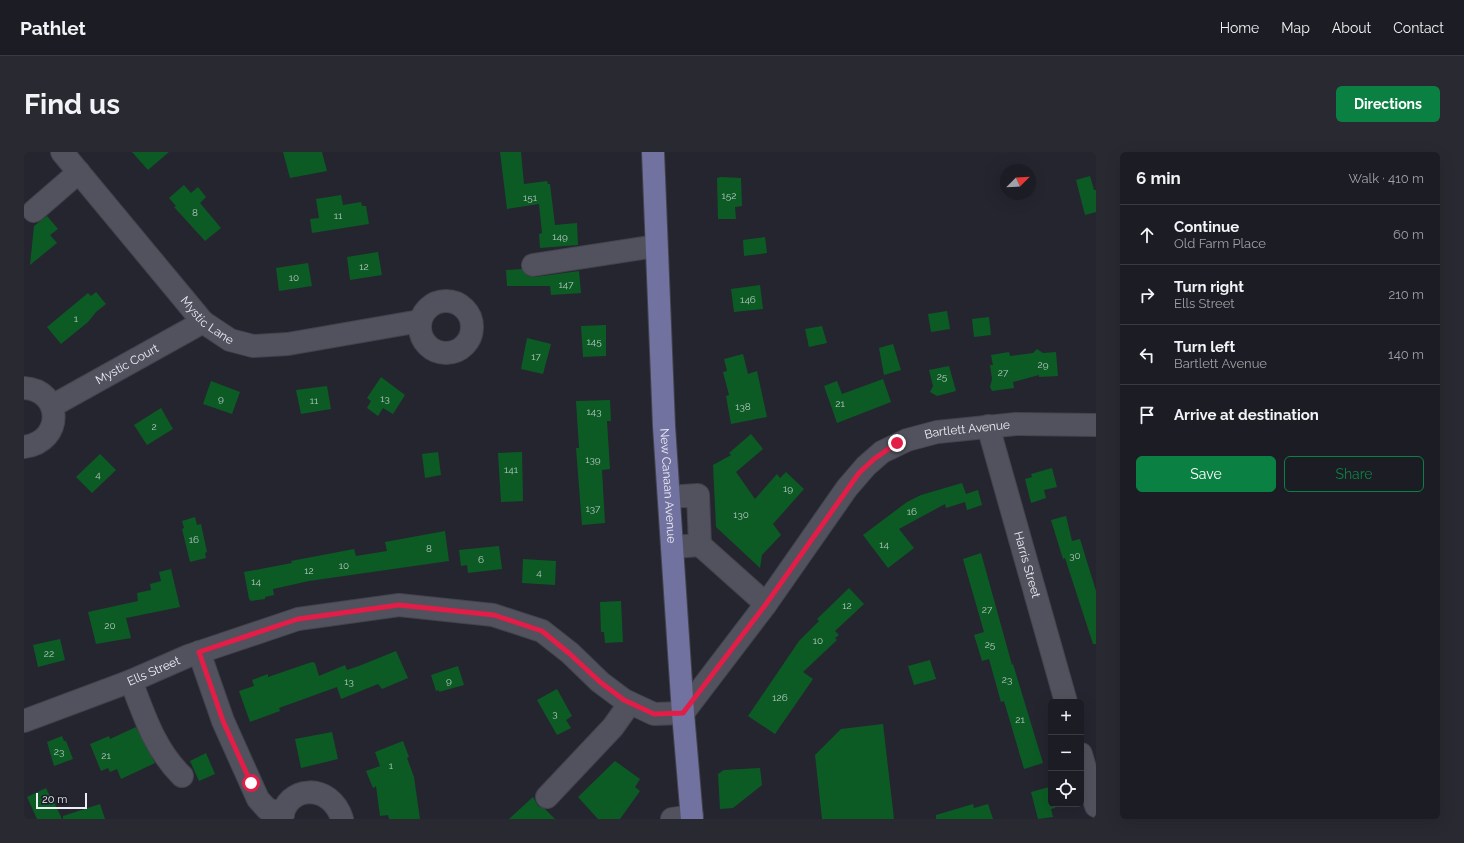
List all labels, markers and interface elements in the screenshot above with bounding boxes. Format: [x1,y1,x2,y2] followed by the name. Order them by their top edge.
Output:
[20,17,86,39] text: Pathlet
[1220,20,1259,36] text: Home
[1281,20,1310,36] text: Map
[1332,20,1371,36] text: About
[1393,20,1444,36] text: Contact
[1336,86,1440,122] button: Directions
[24,88,120,121] text: Find us
[1000,164,1036,200] north arrow
[1136,168,1181,188] text: 6 min
[1349,171,1424,186] text: Walk · 410 m
[722,190,736,201] house number: 152
[523,192,538,203] house number: 151
[192,207,198,218] house number: 8
[334,210,343,221] house number: 11
[1174,218,1239,236] text: Continue
[1136,224,1158,246] icon: ahead
[1393,227,1424,242] text: 60 m
[552,231,568,242] house number: 149
[1174,236,1266,251] text: Old Farm Place
[359,261,369,272] house number: 12
[289,272,299,283] house number: 10
[1174,278,1244,296] text: Turn right
[558,279,574,290] house number: 147
[1136,284,1158,306] icon: right
[1388,287,1424,302] text: 210 m
[178,294,236,347] street label: Mystic Lane
[740,294,756,305] house number: 146
[1174,296,1235,311] text: Ells Street
[74,313,79,324] house number: 1
[586,336,602,347] house number: 145
[1174,338,1235,356] text: Turn left
[93,341,161,387] street label: Mystic Court
[1136,344,1158,366] icon: left
[1388,347,1424,362] text: 140 m
[531,351,541,362] house number: 17
[1174,356,1267,371] text: Bartlett Avenue
[1037,359,1049,370] house number: 29
[998,367,1009,378] house number: 27
[937,371,948,382] house number: 25
[218,393,224,404] house number: 9
[380,393,390,404] house number: 13
[310,395,319,406] house number: 11
[835,398,845,409] house number: 21
[735,401,751,412] house number: 138
[1136,404,1158,426] icon: arrive
[586,406,602,417] house number: 143
[1174,406,1319,424] text: Arrive at destination
[923,418,1011,442] street label: Bartlett Avenue
[151,421,157,432] house number: 2
[657,428,679,544] street label: New Canaan Avenue
[888,434,906,452] route end
[585,454,601,465] house number: 139
[1136,456,1276,492] button: Save
[1284,456,1424,492] button: Share
[504,464,519,475] house number: 141
[95,469,101,480] house number: 4
[783,483,793,494] house number: 19
[586,503,601,514] house number: 137
[907,506,917,517] house number: 16
[733,509,749,520] house number: 130
[1011,530,1043,599] street label: Harris Street
[189,534,199,545] house number: 16
[879,539,889,550] house number: 14
[426,543,432,554] house number: 8
[1069,550,1081,561] house number: 30
[478,554,484,565] house number: 6
[339,560,349,571] house number: 10
[304,565,314,576] house number: 12
[536,567,542,578] house number: 4
[251,576,261,587] house number: 14
[842,600,852,611] house number: 12
[982,604,993,615] house number: 27
[104,620,116,631] house number: 20
[813,635,823,646] house number: 10
[985,639,996,650] house number: 25
[44,648,54,659] house number: 22
[125,653,182,689] street label: Ells Street
[1002,674,1012,685] house number: 23
[446,675,452,686] house number: 9
[344,676,354,687] house number: 13
[772,692,788,703] house number: 126
[1048,699,1084,807] map controls
[1048,699,1084,735] button: +
[552,708,558,719] house number: 3
[1015,714,1025,725] house number: 21
[1048,735,1084,771] button: −
[54,746,64,757] house number: 23
[101,750,111,761] house number: 21
[389,760,394,771] house number: 1
[1048,771,1084,807] button: locate
[242,774,260,792] route start
[36,791,87,810] scale bar
[42,793,67,806] text: 20 m

